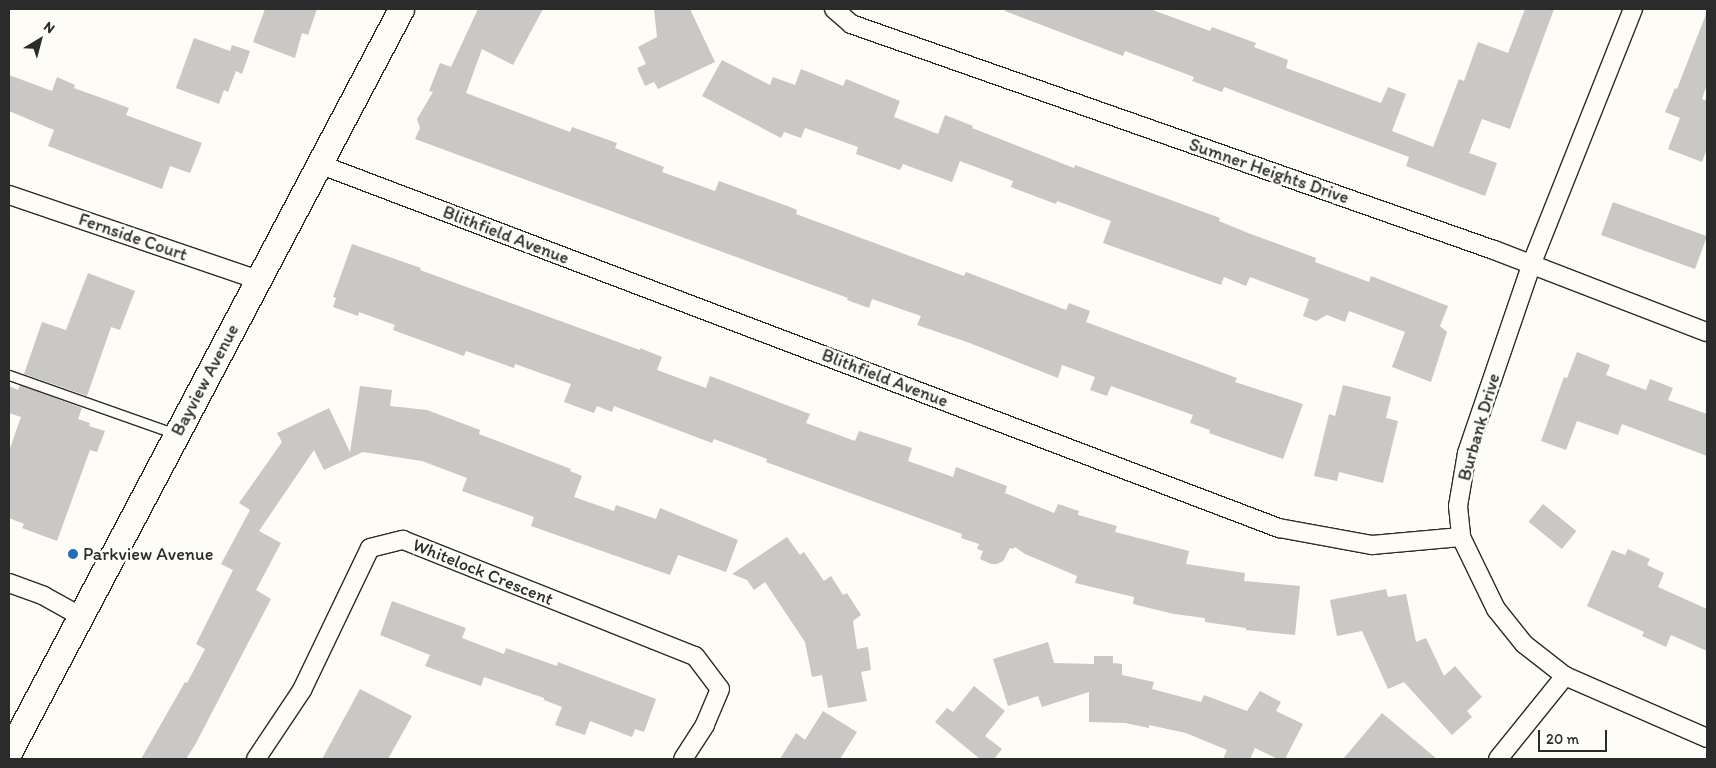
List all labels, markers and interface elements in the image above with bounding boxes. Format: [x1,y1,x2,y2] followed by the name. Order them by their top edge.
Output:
[15,15,65,65] north arrow
[40,18,58,37] text: N
[1186,133,1352,209] street label: Sumner Heights Drive
[440,201,572,269] street label: Blithfield Avenue
[76,208,190,266] street label: Fernside Court
[166,320,244,440] street label: Bayview Avenue
[819,344,951,412] street label: Blithfield Avenue
[1453,371,1505,483] street label: Burbank Drive
[409,534,557,610] street label: Whitelock Crescent
[83,543,213,565] place label: Parkview Avenue
[67,548,79,560] marker: Parkview Avenue
[1541,720,1610,752] scale bar
[1546,730,1579,748] text: 20 m

